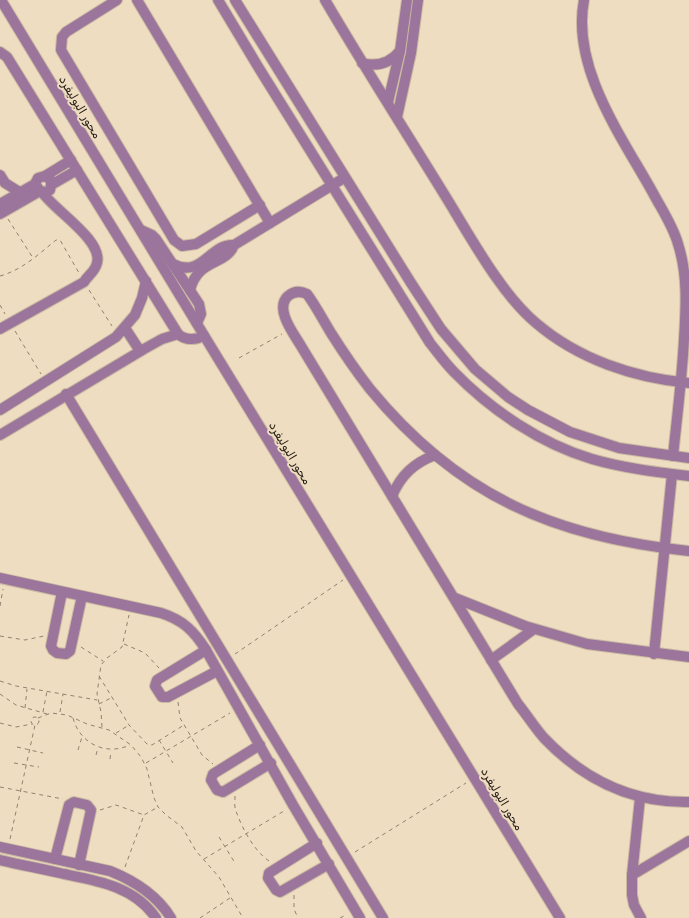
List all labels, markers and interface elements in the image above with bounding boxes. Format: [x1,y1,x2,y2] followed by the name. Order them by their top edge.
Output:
[55,73,104,142] street label: محور البوليفرد
[265,419,314,488] street label: محور البوليفرد
[477,765,526,834] street label: محور البوليفرد

